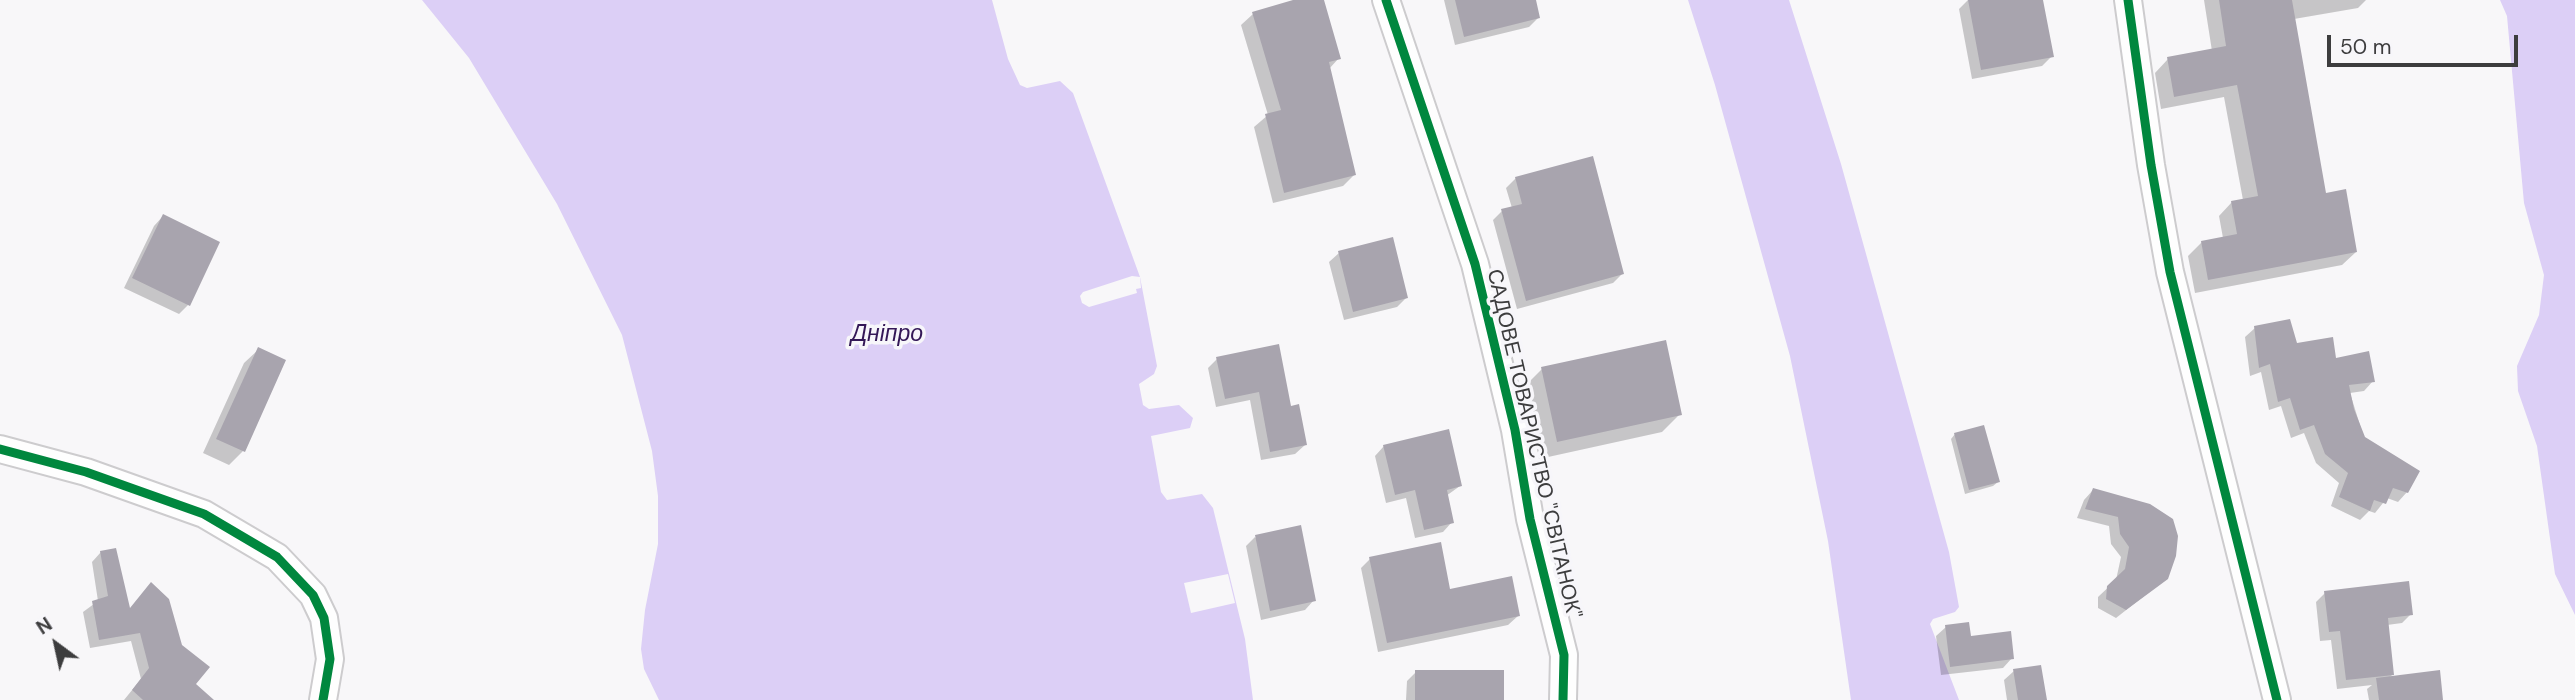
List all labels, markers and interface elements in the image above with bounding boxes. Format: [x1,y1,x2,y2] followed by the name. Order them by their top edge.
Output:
[2330,21,2521,65] scale bar
[2340,33,2391,61] text: 50 m
[1480,267,1586,621] street label: САДОВЕ ТОВАРИСТВО "СВІТАНОК"
[851,321,923,349] water label: Дніпро
[21,609,91,679] north arrow
[32,612,57,640] text: N

